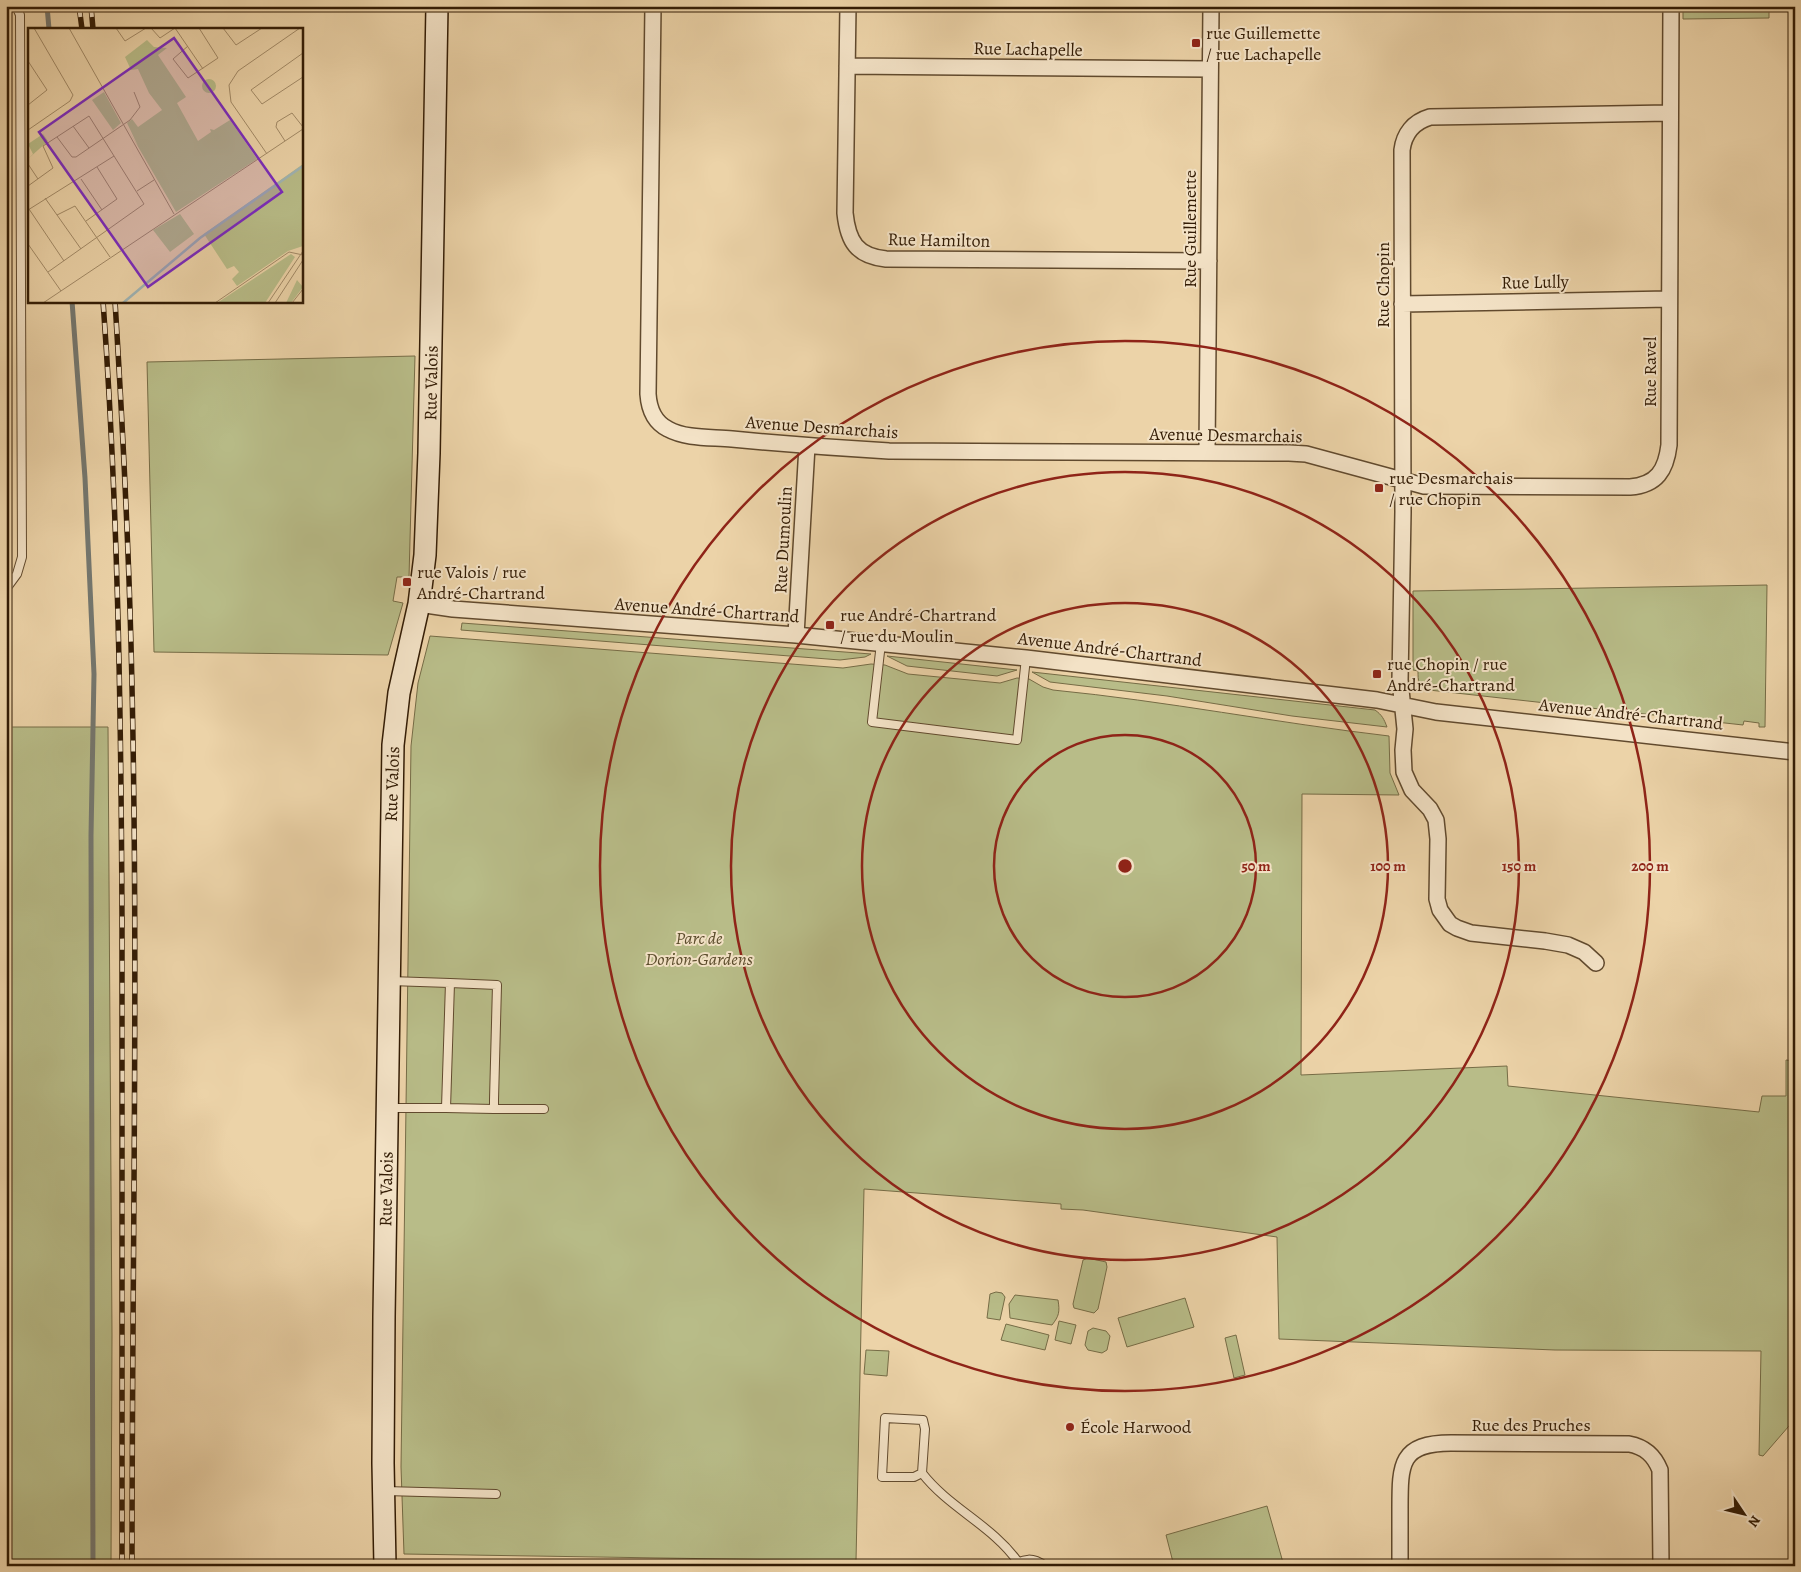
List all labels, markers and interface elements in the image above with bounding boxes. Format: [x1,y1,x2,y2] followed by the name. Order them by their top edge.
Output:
[1206,21,1321,66] place label: rue Guillemette / rue Lachapelle
[28,28,302,302] inset map
[973,36,1083,62] street label: Rue Lachapelle
[1190,37,1202,49] marker: rue Guillemette / rue Lachapelle
[1178,170,1202,288] street label: Rue Guillemette
[887,227,991,253] street label: Rue Hamilton
[1371,242,1395,328] street label: Rue Chopin
[1501,269,1570,295] street label: Rue Lully
[1638,336,1662,407] street label: Rue Ravel
[418,345,444,421] street label: Rue Valois
[744,410,899,444] street label: Avenue Desmarchais
[1148,422,1303,448] street label: Avenue Desmarchais
[1389,466,1513,511] place label: rue Desmarchais / rue Chopin
[1373,482,1385,494] marker: rue Desmarchais / rue Chopin
[768,486,798,594] street label: Rue Dumoulin
[416,560,545,605] place label: rue Valois / rue André-Chartrand
[401,576,413,588] marker: rue Valois / rue André-Chartrand
[613,591,801,628] street label: Avenue André-Chartrand
[840,603,997,648] place label: rue André-Chartrand / rue du Moulin
[824,619,836,631] marker: rue André-Chartrand / rue du Moulin
[1016,626,1204,672] street label: Avenue André-Chartrand
[1386,652,1515,697] place label: rue Chopin / rue André-Chartrand
[1371,668,1383,680] marker: rue Chopin / rue André-Chartrand
[1537,692,1725,736] street label: Avenue André-Chartrand
[379,746,405,822] street label: Rue Valois
[1241,856,1271,876] text: 50 m
[1370,856,1406,876] text: 100 m
[1502,856,1537,876] text: 150 m
[1631,856,1669,876] text: 200 m
[1116,857,1134,875] centre of rings
[645,926,753,971] park label: Parc de Dorion-Gardens
[373,1151,399,1227] street label: Rue Valois
[1471,1413,1591,1437] street label: Rue des Pruches
[1080,1415,1192,1439] place label: École Harwood
[1064,1421,1076,1433] marker: École Harwood
[1718,1490,1768,1540] north arrow
[1744,1512,1765,1531] text: N

